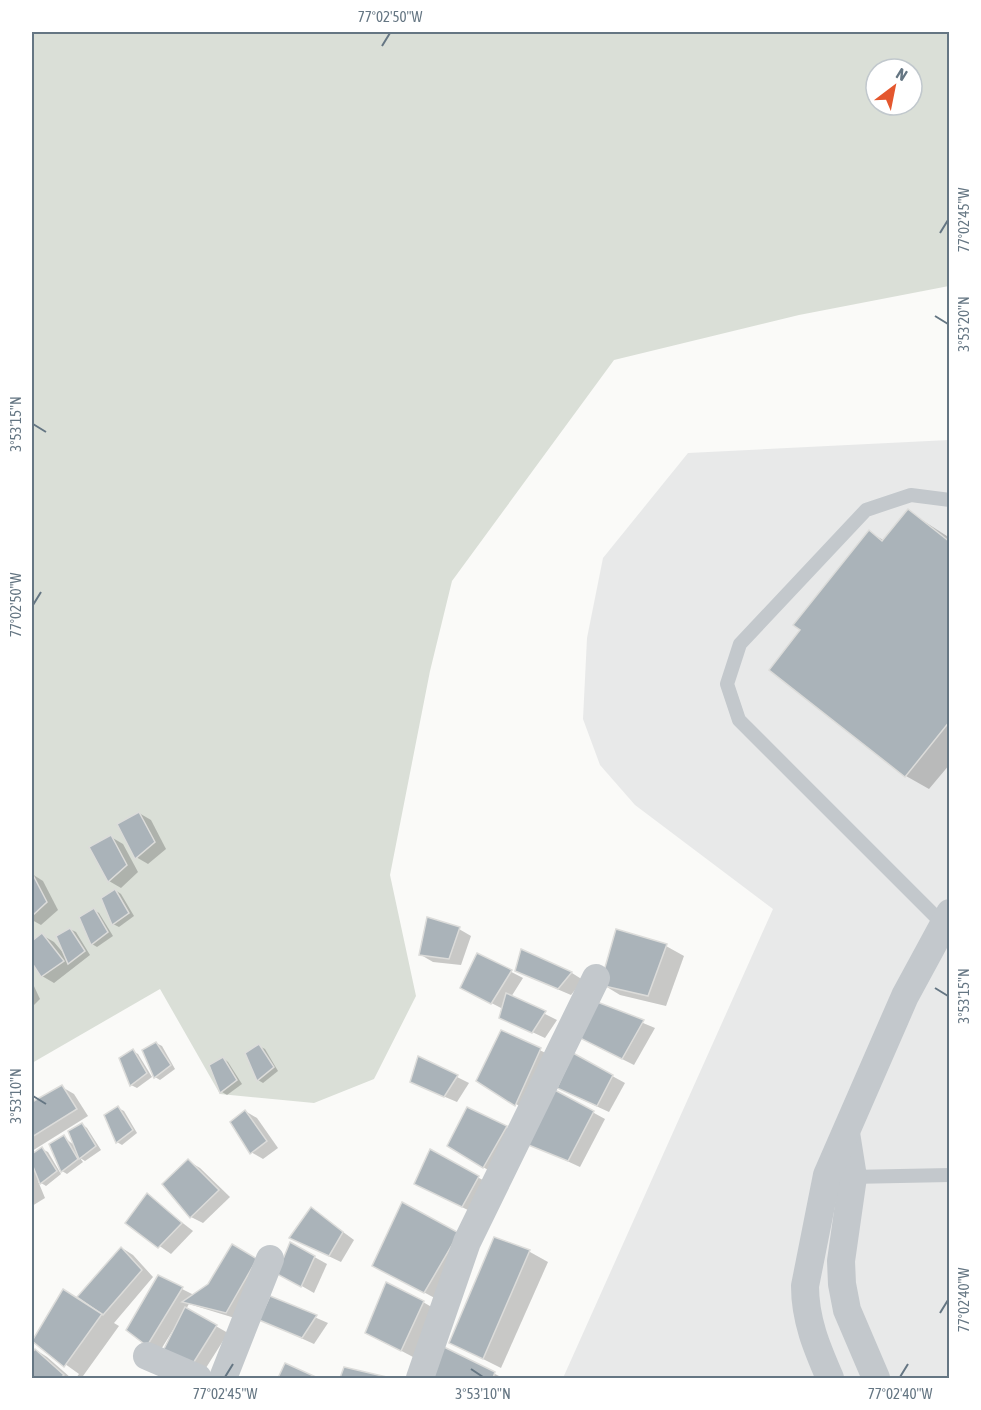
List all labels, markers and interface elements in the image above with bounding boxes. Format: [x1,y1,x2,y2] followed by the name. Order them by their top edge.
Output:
[358,8,422,25] text: 77°02'50"W
[864,57,924,117] north arrow
[893,64,911,84] text: N
[955,188,972,252] text: 77°02'45"W
[955,296,972,352] text: 3°53'20"N
[7,396,24,452] text: 3°53'15"N
[7,573,24,637] text: 77°02'50"W
[955,968,972,1024] text: 3°53'15"N
[7,1068,24,1124] text: 3°53'10"N
[955,1268,972,1332] text: 77°02'40"W
[193,1385,257,1402] text: 77°02'45"W
[455,1385,511,1402] text: 3°53'10"N
[868,1385,932,1402] text: 77°02'40"W

